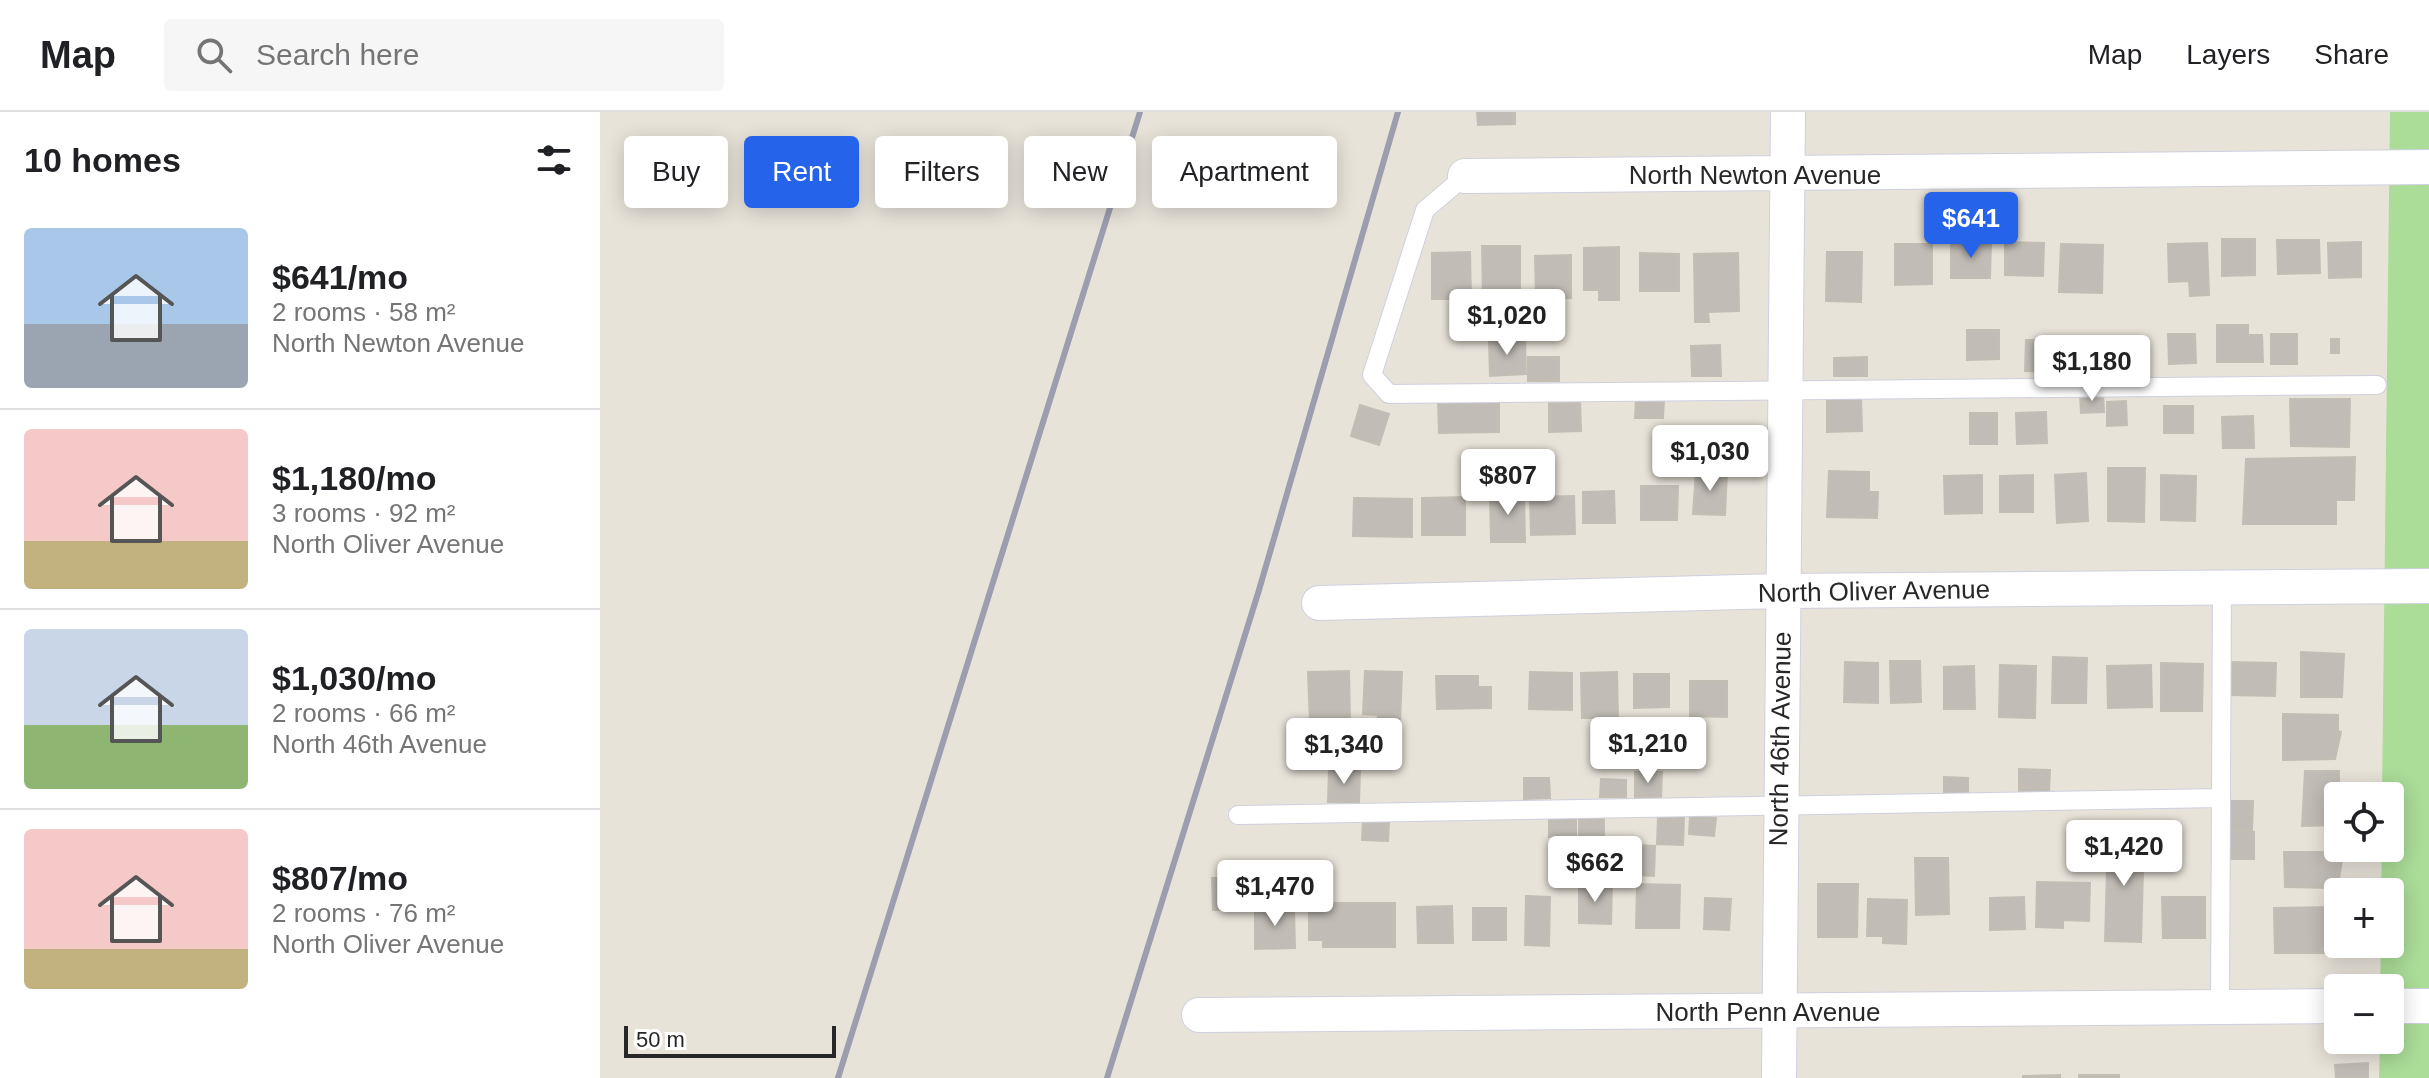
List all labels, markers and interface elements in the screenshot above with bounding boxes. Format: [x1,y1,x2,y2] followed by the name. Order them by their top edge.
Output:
[164,19,724,91] search box
[192,33,236,77] icon: search
[40,34,116,76] text: Map
[256,38,419,71] text: Search here
[2088,39,2142,70] text: Map
[2186,39,2270,70] text: Layers
[2314,39,2389,70] text: Share
[624,136,728,208] chip: Buy
[744,136,859,208] chip: Rent
[875,136,1008,208] chip: Filters
[1024,136,1136,208] chip: New
[1152,136,1337,208] chip: Apartment
[532,138,576,182] icon: filters
[24,141,181,179] text: 10 homes
[1629,160,1881,190] street label: North Newton Avenue
[1924,192,2018,260] pin: $641
[1942,203,2000,233] text: $641
[272,258,408,296] text: $641/mo
[88,260,184,356] icon: home
[1442,289,1572,357] pin: $1,020
[272,297,456,327] text: 2 rooms · 58 m²
[1467,300,1547,330] text: $1,020
[272,328,524,358] text: North Newton Avenue
[2027,335,2157,403] pin: $1,180
[2052,346,2132,376] text: $1,180
[1645,425,1775,493] pin: $1,030
[1670,436,1750,466] text: $1,030
[1461,449,1555,517] pin: $807
[272,459,436,497] text: $1,180/mo
[1479,460,1537,490] text: $807
[88,461,184,557] icon: home
[272,498,456,528] text: 3 rooms · 92 m²
[272,529,504,559] text: North Oliver Avenue
[1758,574,1990,608] street label: North Oliver Avenue
[1763,631,1797,847] street label: North 46th Avenue
[272,659,436,697] text: $1,030/mo
[88,661,184,757] icon: home
[272,698,456,728] text: 2 rooms · 66 m²
[1583,717,1713,785] pin: $1,210
[1279,718,1409,786] pin: $1,340
[1608,728,1688,758] text: $1,210
[272,729,487,759] text: North 46th Avenue
[1304,729,1384,759] text: $1,340
[2324,782,2404,1054] map controls
[2324,782,2404,862] button: locate
[2059,820,2189,888] pin: $1,420
[2084,831,2164,861] text: $1,420
[1548,836,1642,904] pin: $662
[1566,847,1624,877] text: $662
[272,859,408,897] text: $807/mo
[1210,860,1340,928] pin: $1,470
[88,861,184,957] icon: home
[1235,871,1315,901] text: $1,470
[2324,878,2404,958] button: +
[272,898,456,928] text: 2 rooms · 76 m²
[272,929,504,959] text: North Oliver Avenue
[2324,974,2404,1054] button: −
[1655,997,1881,1027] street label: North Penn Avenue
[624,1022,836,1058] scale bar
[636,1027,685,1052] text: 50 m

